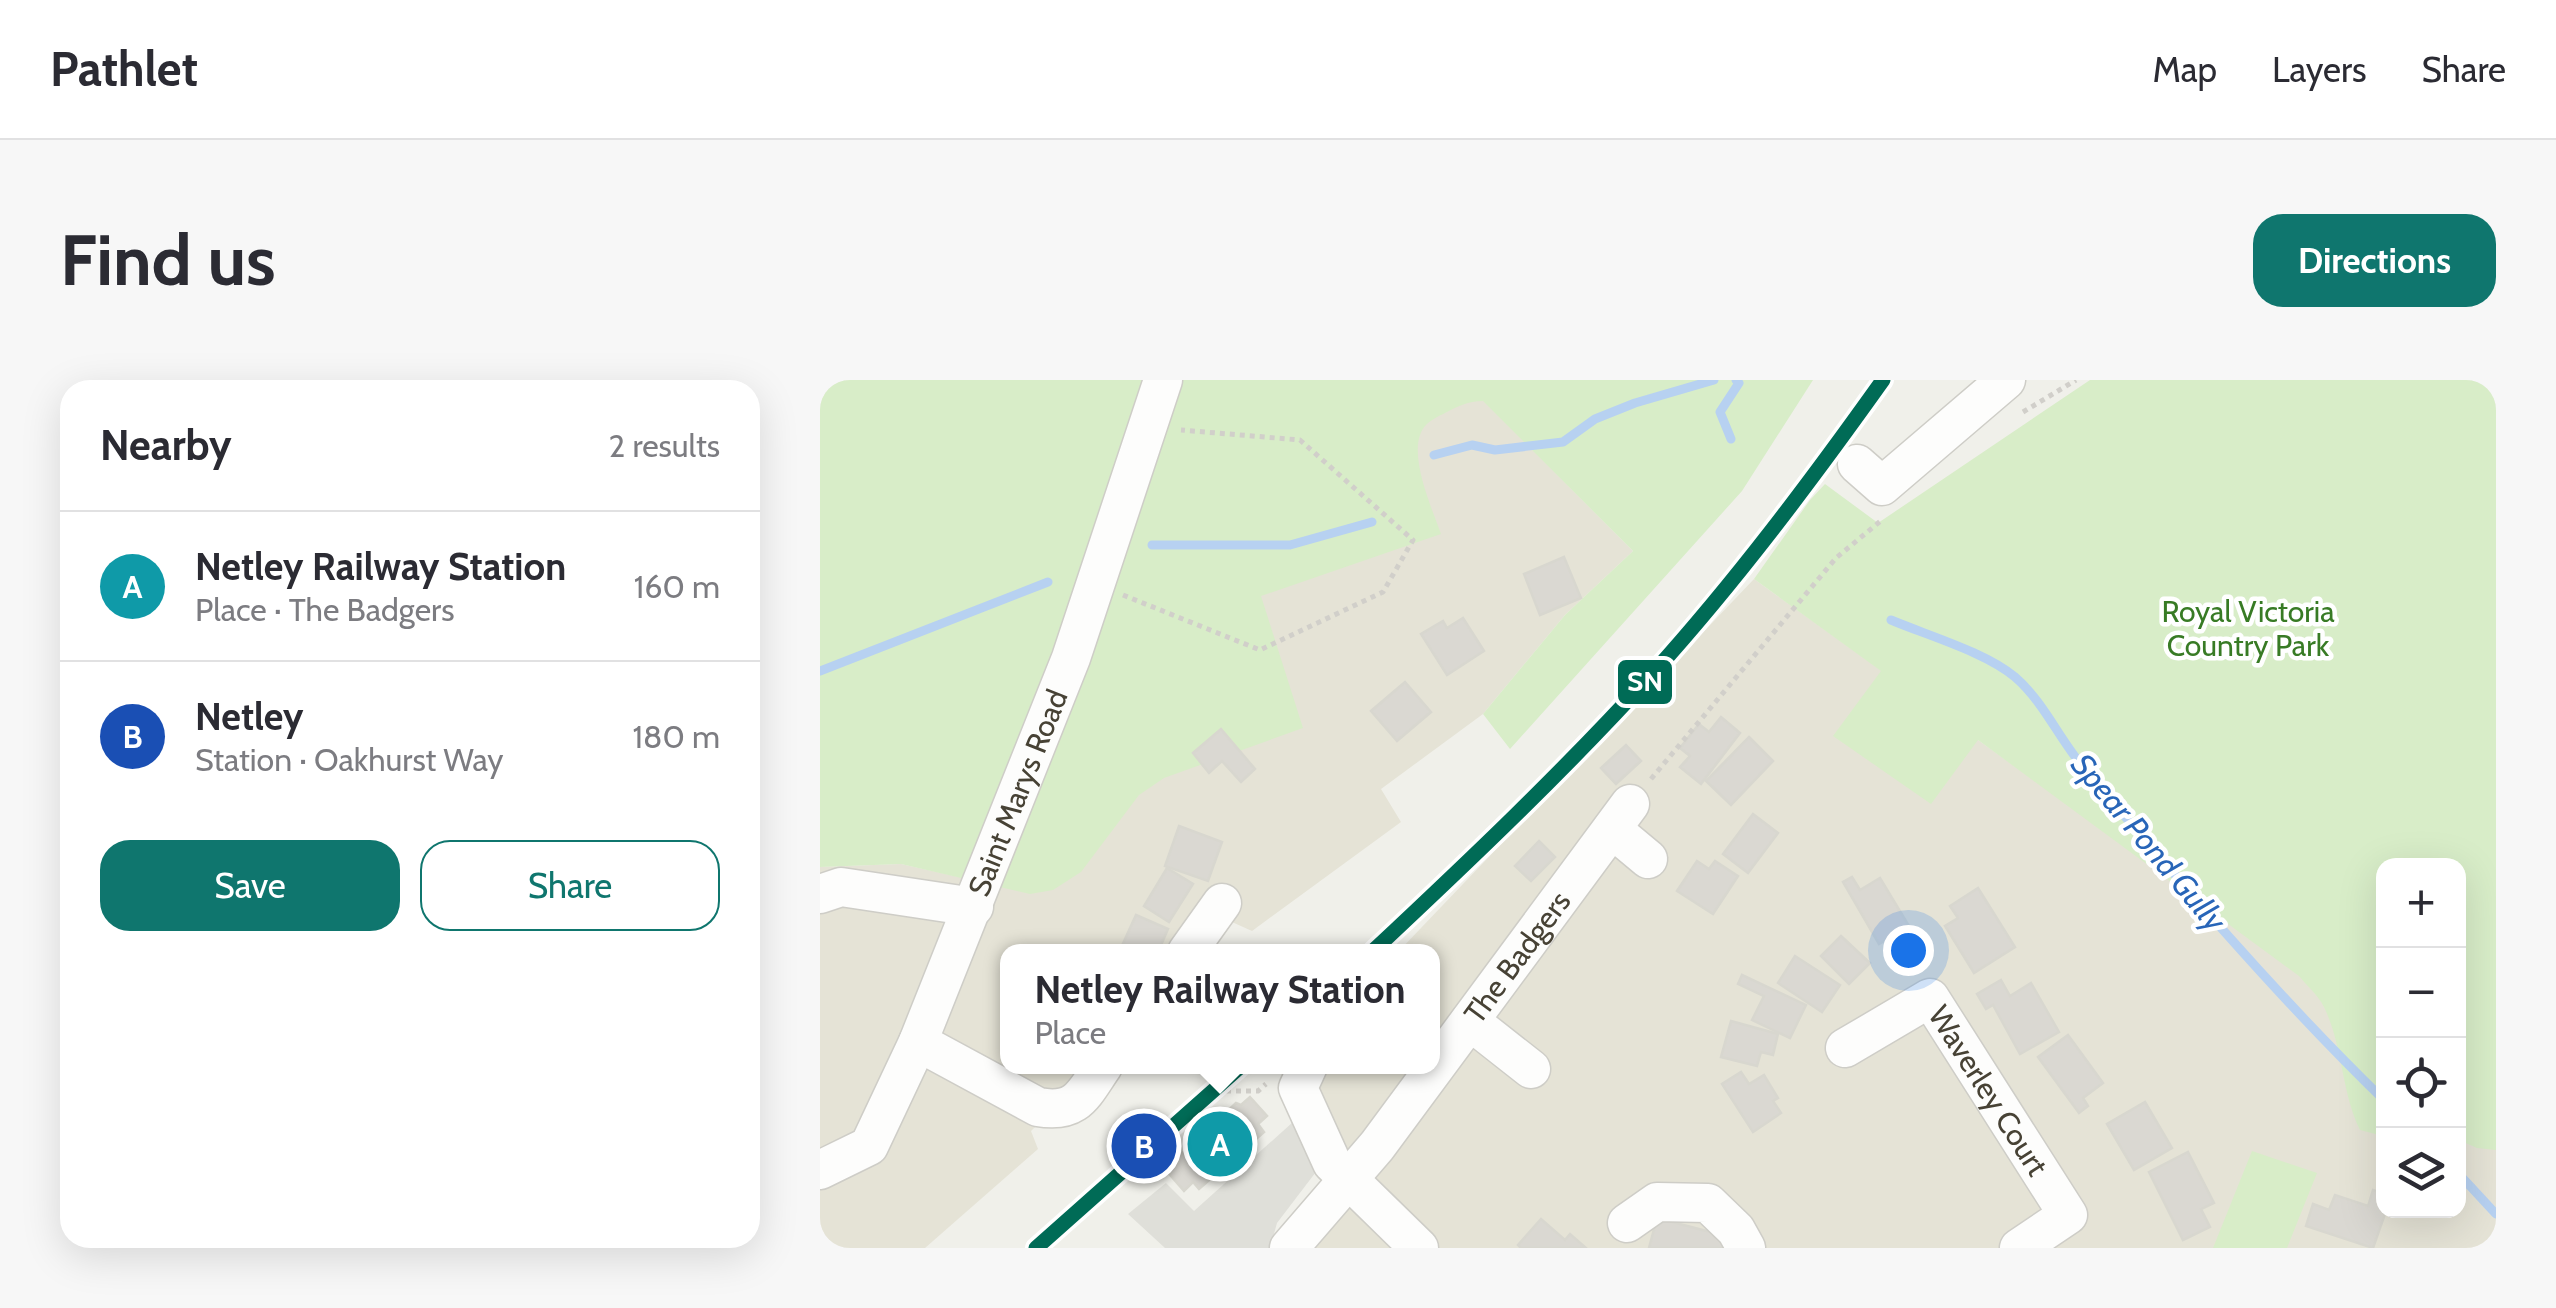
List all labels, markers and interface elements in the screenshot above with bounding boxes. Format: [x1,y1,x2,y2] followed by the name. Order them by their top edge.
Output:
[50,40,198,98] text: Pathlet
[2153,48,2217,91] text: Map
[2272,48,2366,91] text: Layers
[2421,48,2506,91] text: Share
[2253,214,2496,307] button: Directions
[60,217,276,303] text: Find us
[100,419,232,471] text: Nearby
[609,426,720,465] text: 2 results
[195,543,566,590] text: Netley Railway Station
[122,567,143,606] text: A
[634,567,720,606] text: 160 m
[195,590,454,629] text: Place · The Badgers
[2161,593,2335,664] park label: Royal Victoria Country Park
[1616,658,1674,706] line badge: SN
[1627,664,1663,698] text: SN
[960,684,1075,901] street label: Saint Marys Road
[195,693,304,740] text: Netley
[122,717,143,756] text: B
[633,717,720,756] text: 180 m
[195,740,503,779] text: Station · Oakhurst Way
[2063,745,2235,940] water label: Spear Pond Gully
[100,840,400,931] button: Save
[420,840,720,931] button: Share
[2376,858,2466,1218] map controls
[2376,858,2466,948] button: +
[1456,883,1578,1030] street label: The Badgers
[1883,925,1934,976] your location
[1000,944,1440,1074] popup
[2376,948,2466,1038] button: −
[1034,966,1406,1013] text: Netley Railway Station
[1921,998,2056,1182] street label: Waverley Court
[1034,1013,1106,1052] text: Place
[2376,1038,2466,1128] button: locate
[1188,1106,1252,1182] pin: A
[1112,1108,1176,1184] pin: B
[2376,1128,2466,1218] button: layers

